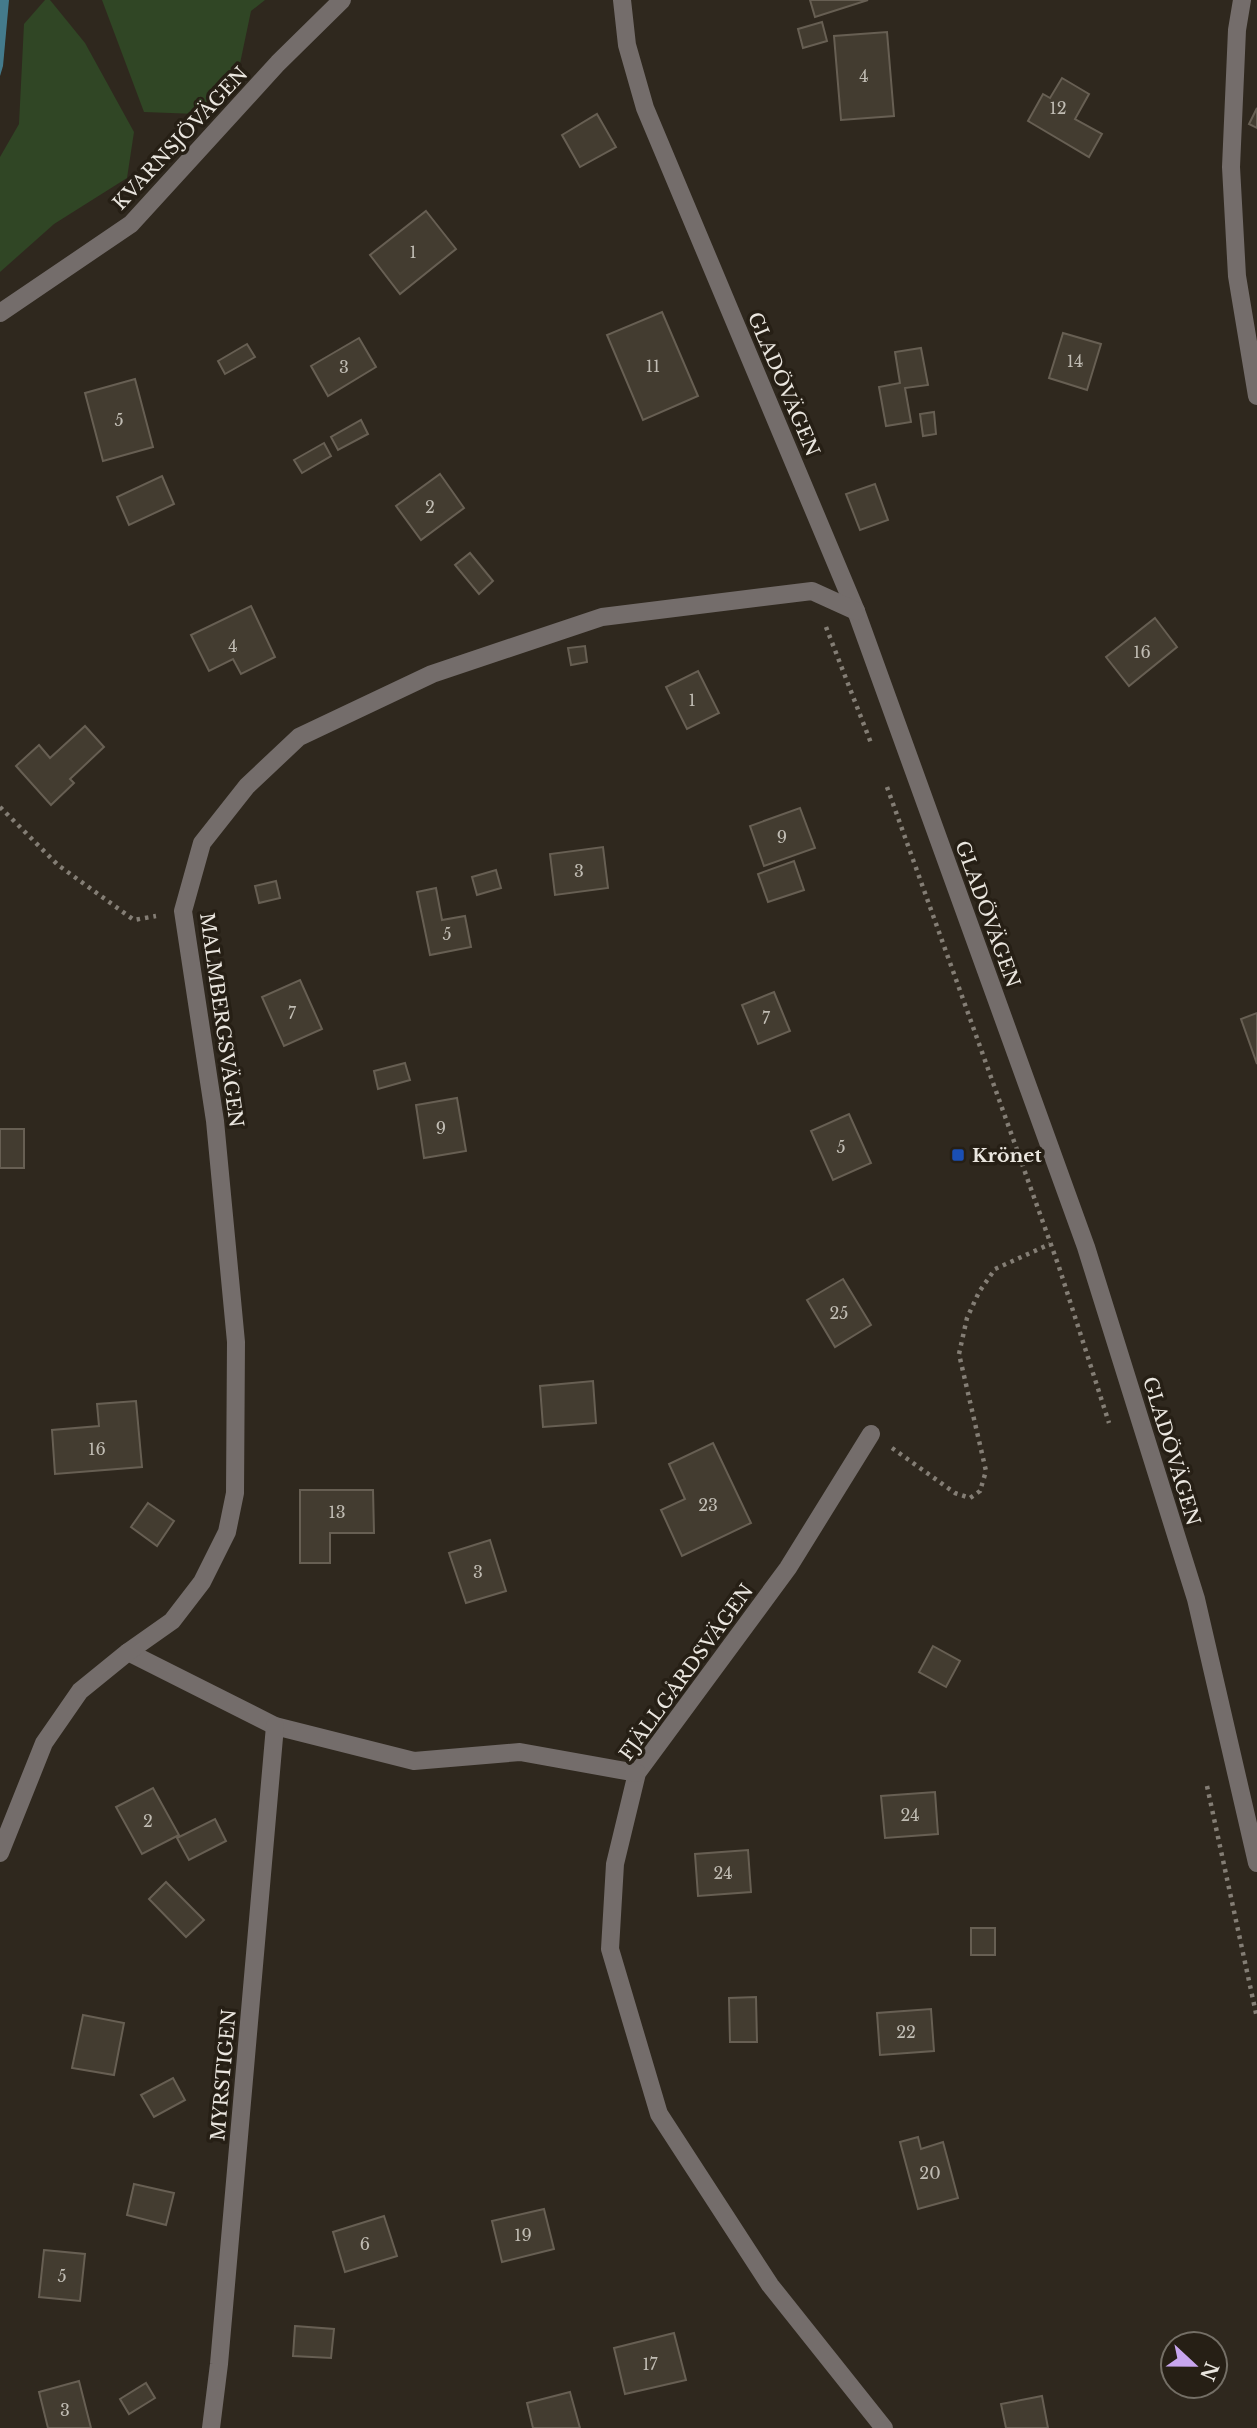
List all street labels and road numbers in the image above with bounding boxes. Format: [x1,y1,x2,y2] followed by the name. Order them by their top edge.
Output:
[108,62,253,215] street label: KVARNSJÖVÄGEN
[743,309,824,460] street label: GLADÖVÄGEN
[950,838,1025,991] street label: GLADÖVÄGEN
[195,911,248,1129] street label: MALMBERGSVÄGEN
[1138,1374,1205,1528] street label: GLADÖVÄGEN
[615,1580,758,1765] street label: FJÄLLGÅRDSVÄGEN
[206,2008,241,2142] street label: MYRSTIGEN

